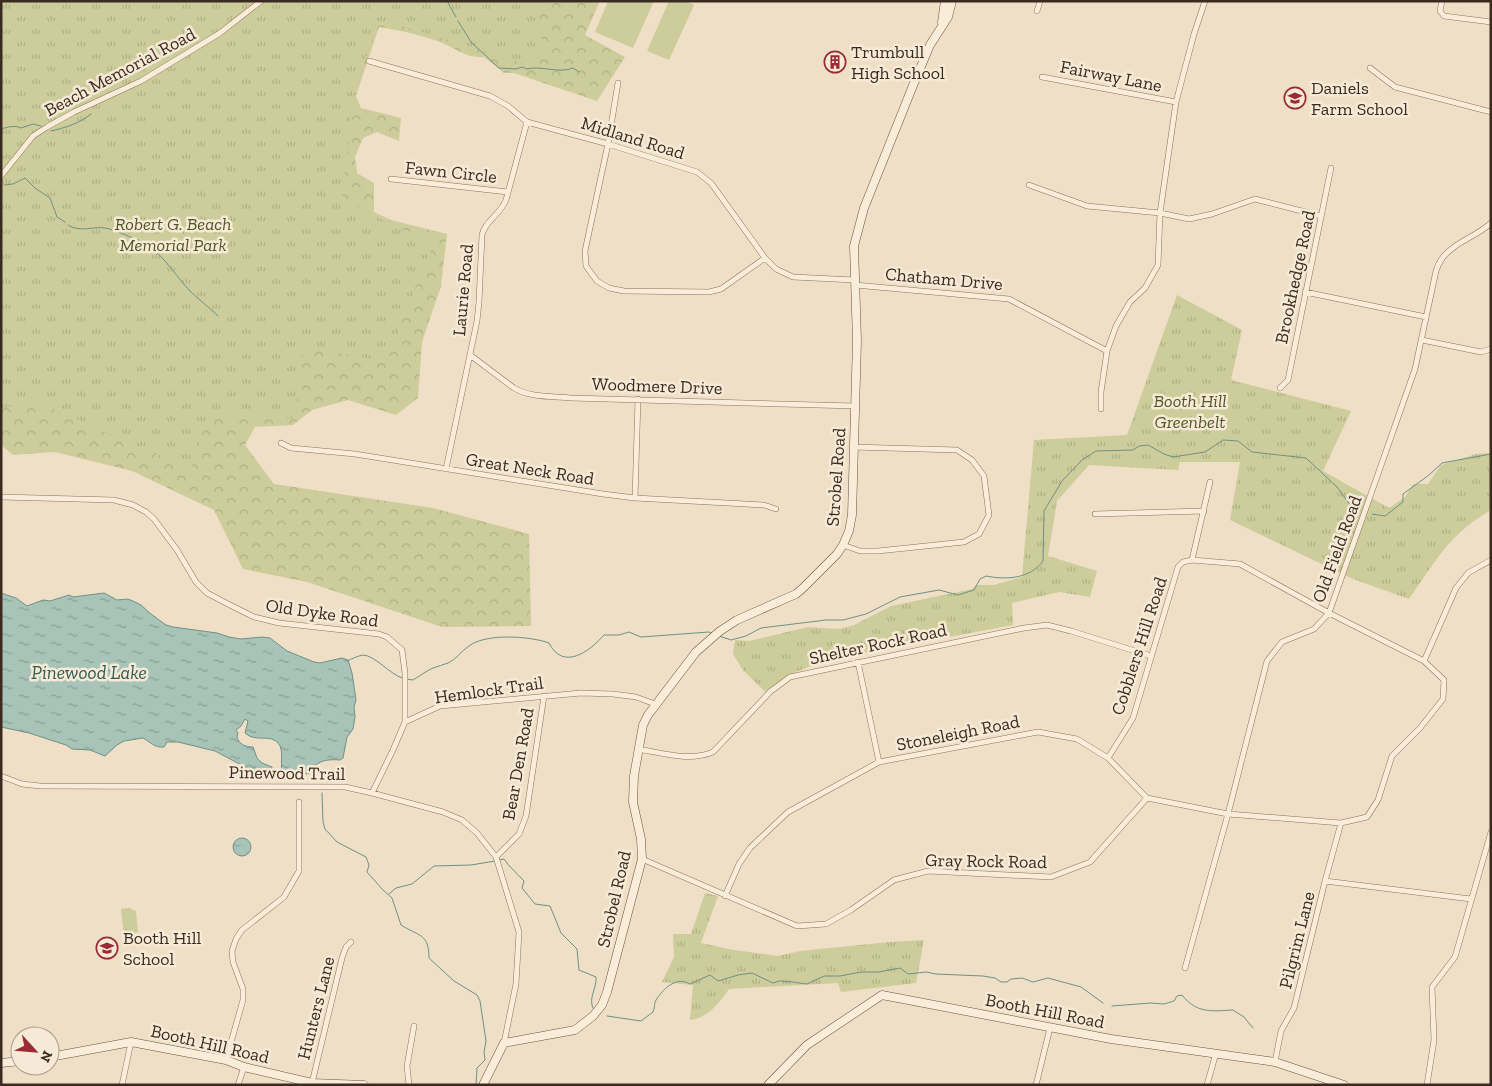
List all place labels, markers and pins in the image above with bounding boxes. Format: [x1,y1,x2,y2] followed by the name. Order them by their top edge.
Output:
[851,41,945,84] place label: Trumbull High School
[823,50,847,74] building icon: Trumbull High School
[1311,77,1408,120] place label: Daniels Farm School
[1283,86,1307,110] school or university icon: Daniels Farm School
[123,927,201,970] place label: Booth Hill School
[95,936,119,960] school or university icon: Booth Hill School

